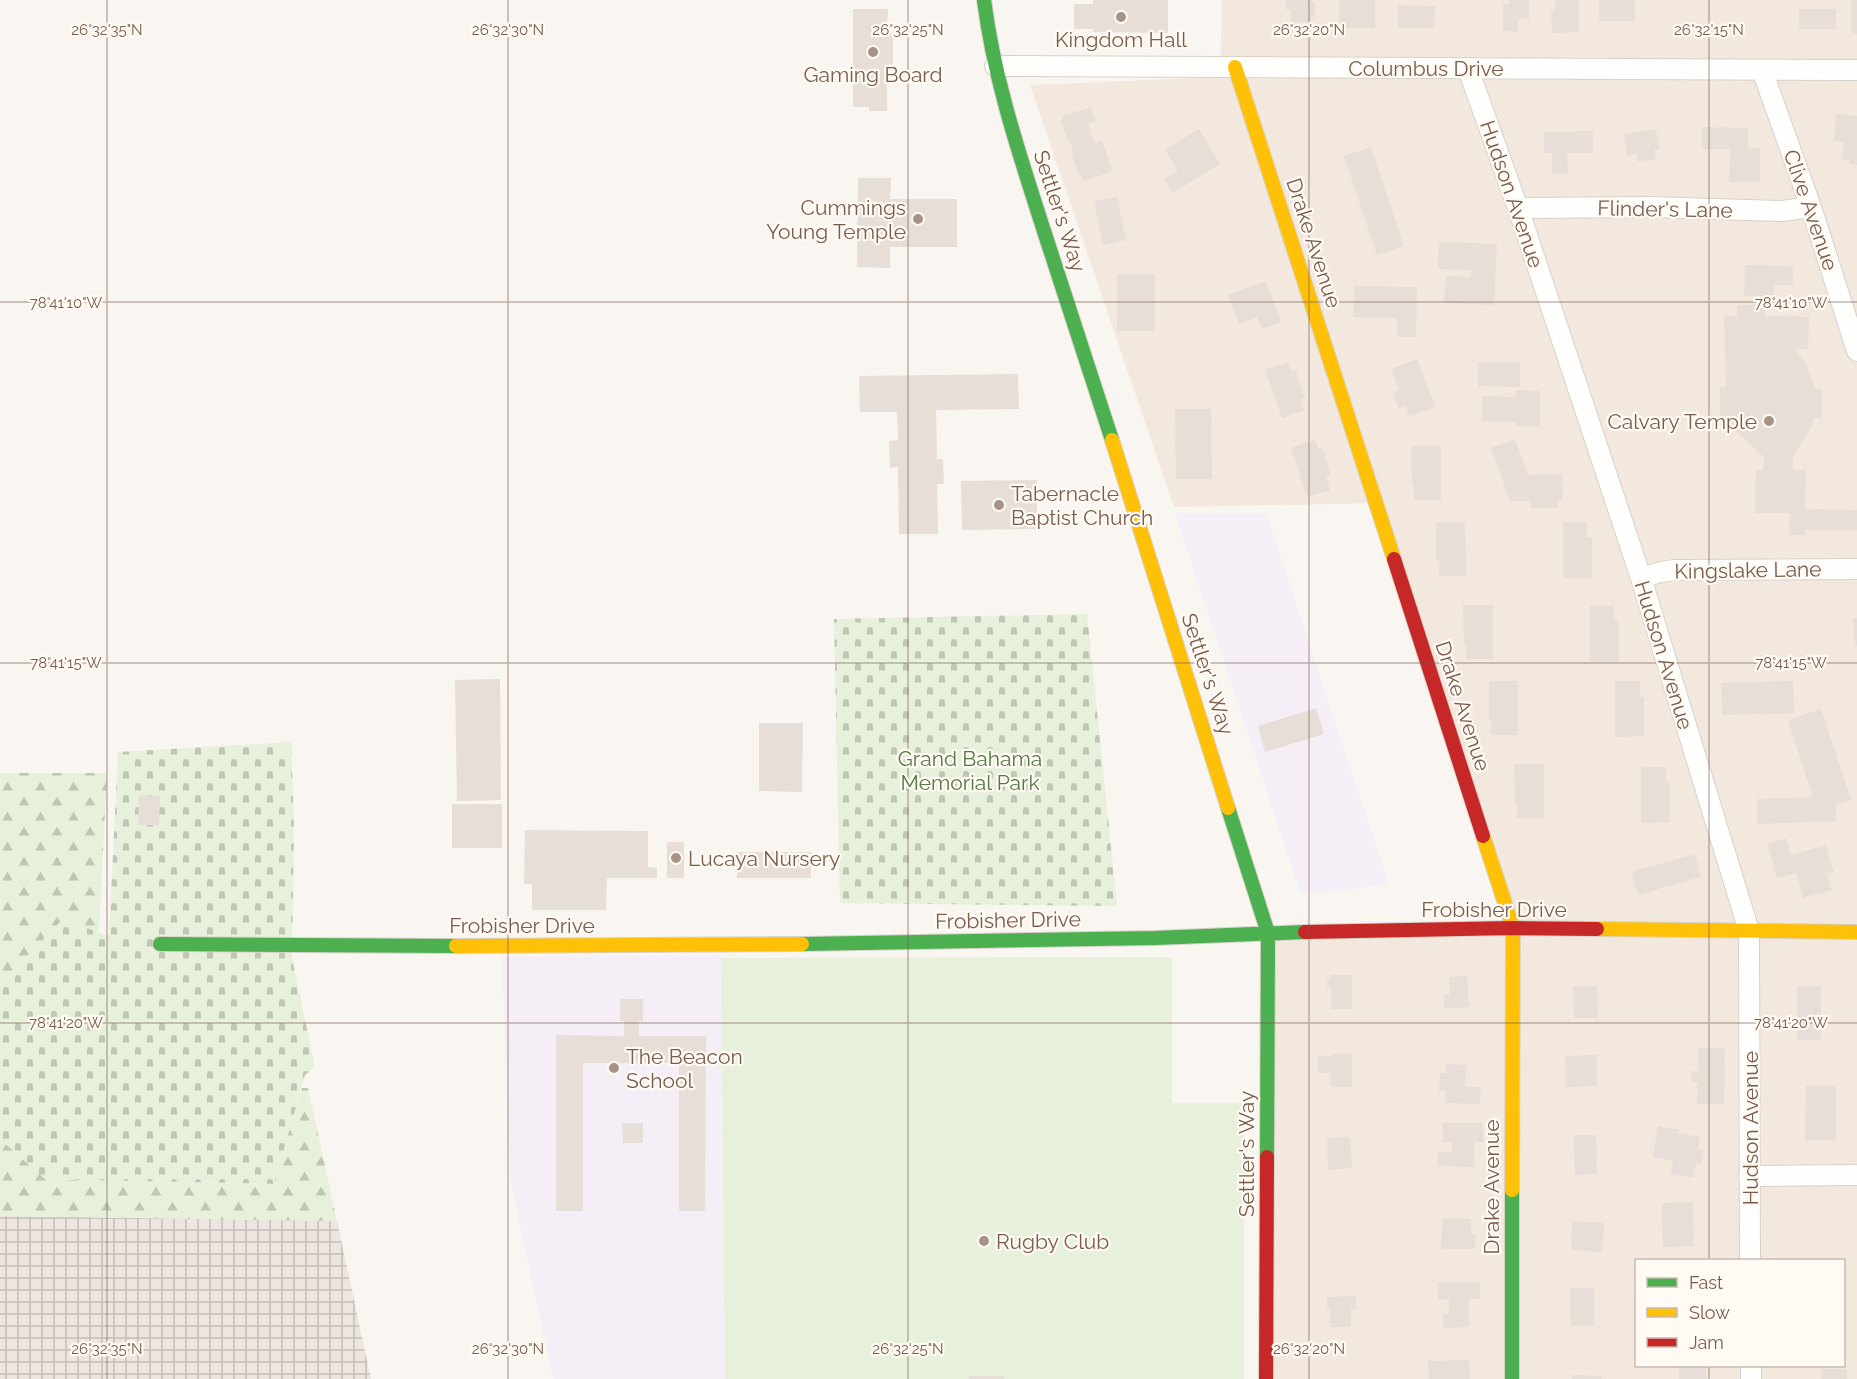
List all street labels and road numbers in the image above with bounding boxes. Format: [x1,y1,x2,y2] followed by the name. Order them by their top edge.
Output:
[1348,56,1504,81] street label: Columbus Drive
[1475,117,1549,271] street label: Hudson Avenue
[1779,146,1843,274] street label: Clive Avenue
[1029,147,1091,275] street label: Settler's Way
[1281,175,1347,311] street label: Drake Avenue
[1597,195,1733,223] street label: Flinder's Lane
[1674,556,1822,584] street label: Kingslake Lane
[1629,578,1699,732] street label: Hudson Avenue
[1177,610,1239,738] street label: Settler's Way
[1430,638,1496,774] street label: Drake Avenue
[1421,897,1567,922] street label: Frobisher Drive
[935,906,1081,934] street label: Frobisher Drive
[449,913,595,938] street label: Frobisher Drive
[1738,1051,1763,1205] street label: Hudson Avenue
[1234,1091,1259,1217] street label: Settler's Way
[1479,1119,1504,1255] street label: Drake Avenue

